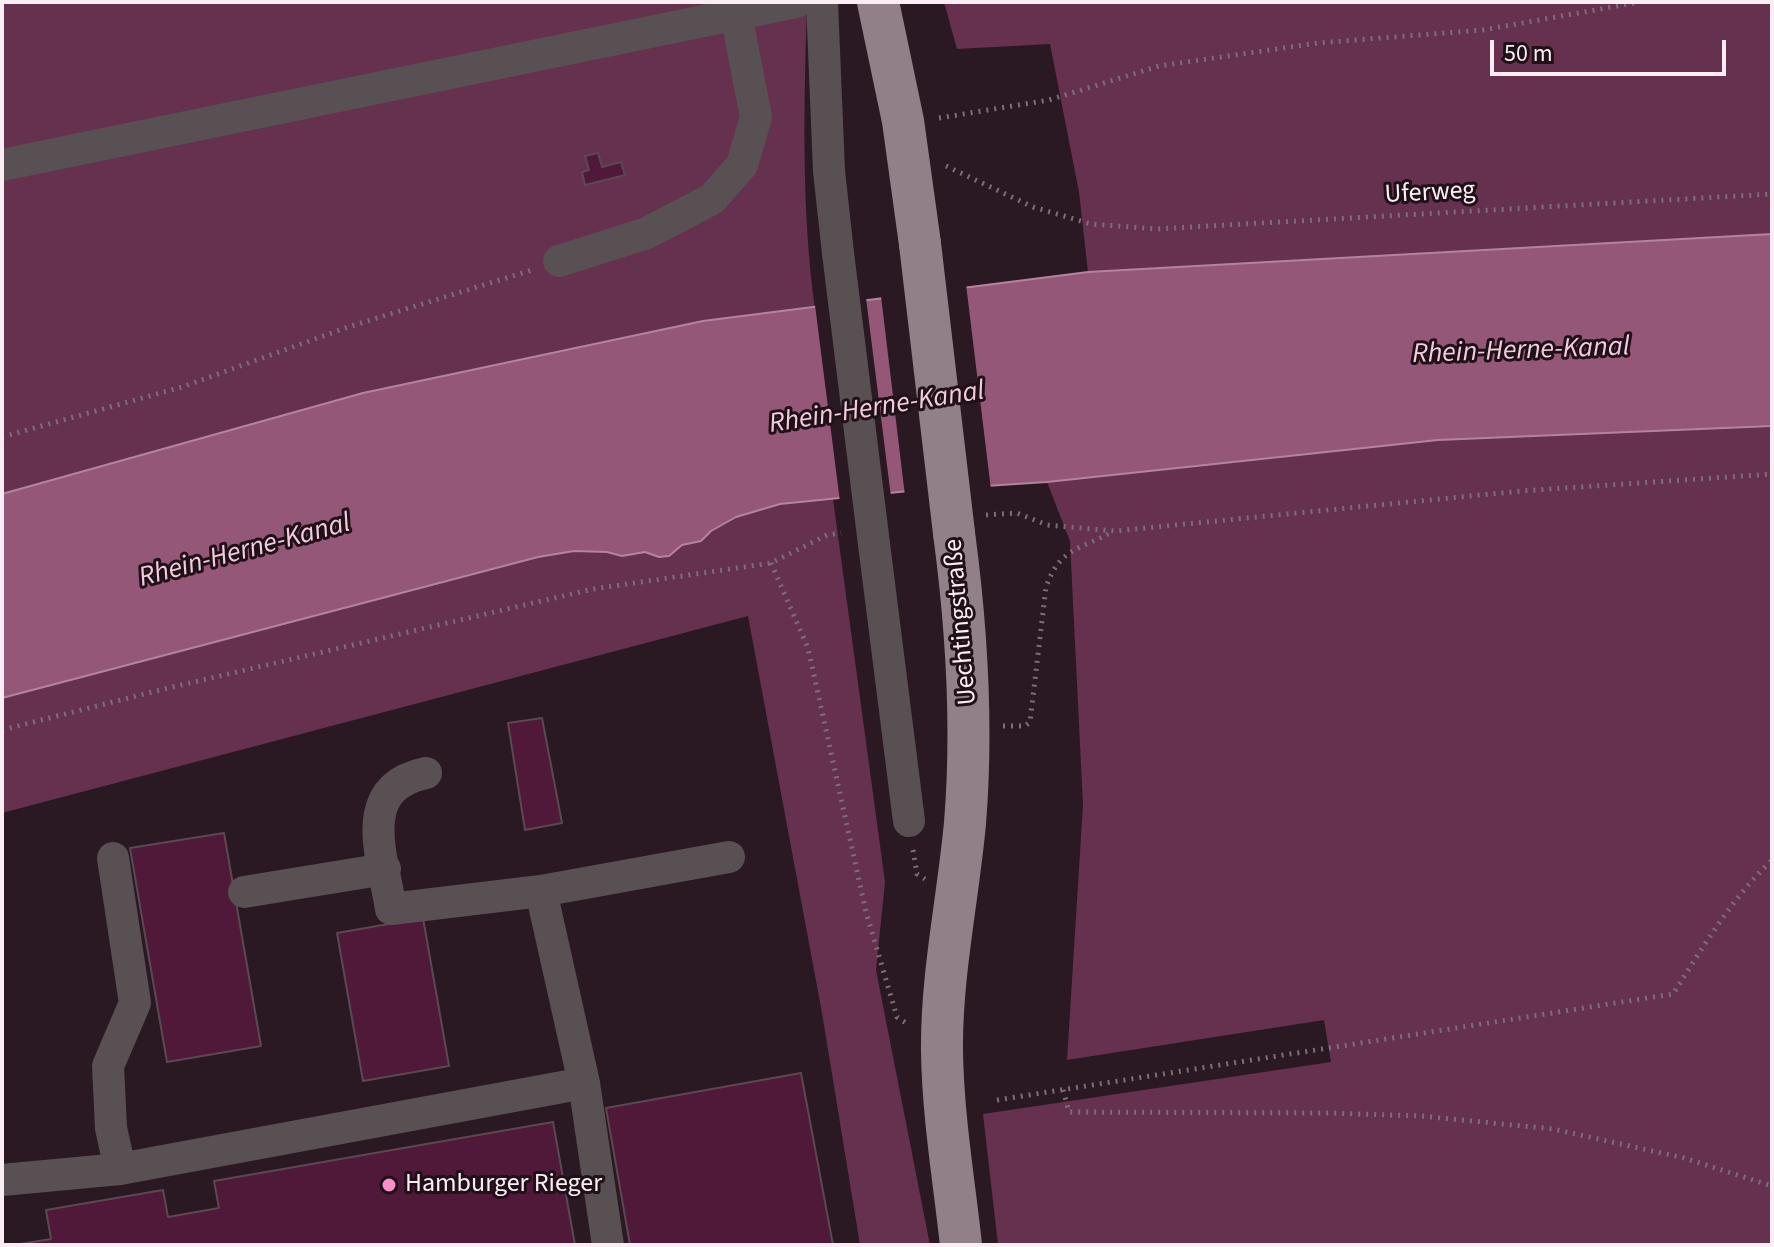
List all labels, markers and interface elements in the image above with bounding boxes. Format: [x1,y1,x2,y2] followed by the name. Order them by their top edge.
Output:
[1494,24,1730,74] scale bar
[1504,36,1553,71] text: 50 m
[1384,176,1476,212] street label: Uferweg
[1412,331,1630,373] water label: Rhein-Herne-Kanal
[767,375,987,443] water label: Rhein-Herne-Kanal
[136,508,354,596] water label: Rhein-Herne-Kanal
[939,538,985,706] street label: Uechtingstraße
[405,1169,602,1201] place label: Hamburger Rieger
[380,1176,398,1194] marker: Hamburger Rieger

